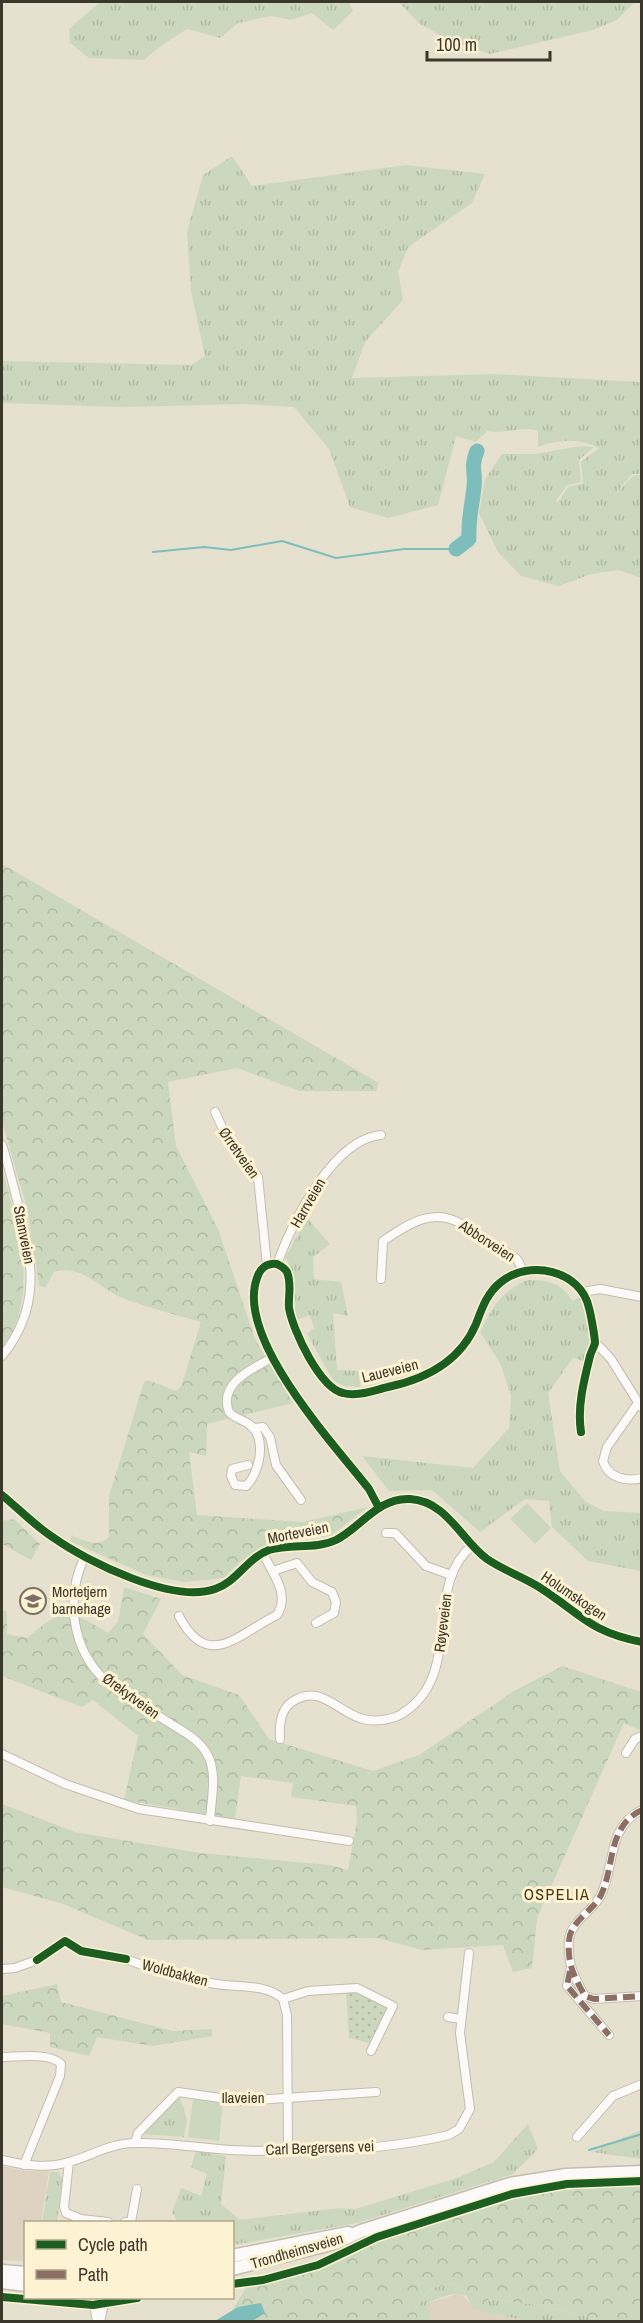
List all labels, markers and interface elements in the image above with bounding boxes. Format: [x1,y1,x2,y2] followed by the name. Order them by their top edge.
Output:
[427,24,550,62] scale bar
[436,32,477,57] text: 100 m
[214,1123,265,1183] street label: Ørretveien
[285,1174,330,1231] street label: Harrveien
[9,1204,40,1266] street label: Stamveien
[454,1214,519,1267] street label: Abborveien
[359,1353,420,1388] street label: Laueveien
[266,1516,330,1549] street label: Morteveien
[537,1566,611,1625] street label: Holumskogen
[52,1581,111,1619] place label: Mortetjern barnehage
[18,1586,48,1616] school or university icon: Mortetjern barnehage
[428,1592,457,1653] street label: Røyeveien
[98,1668,164,1724] street label: Ørekytveien
[524,1883,590,1905] district label: OSPELIA
[140,1954,210,1991] street label: Woldbakken
[221,2087,265,2108] street label: Ilaveien
[265,2135,375,2160] street label: Carl Bergersens vei
[24,2221,234,2299] legend
[248,2227,346,2274] street label: Trondheimsveien
[78,2232,148,2257] text: Cycle path
[78,2262,108,2287] text: Path

